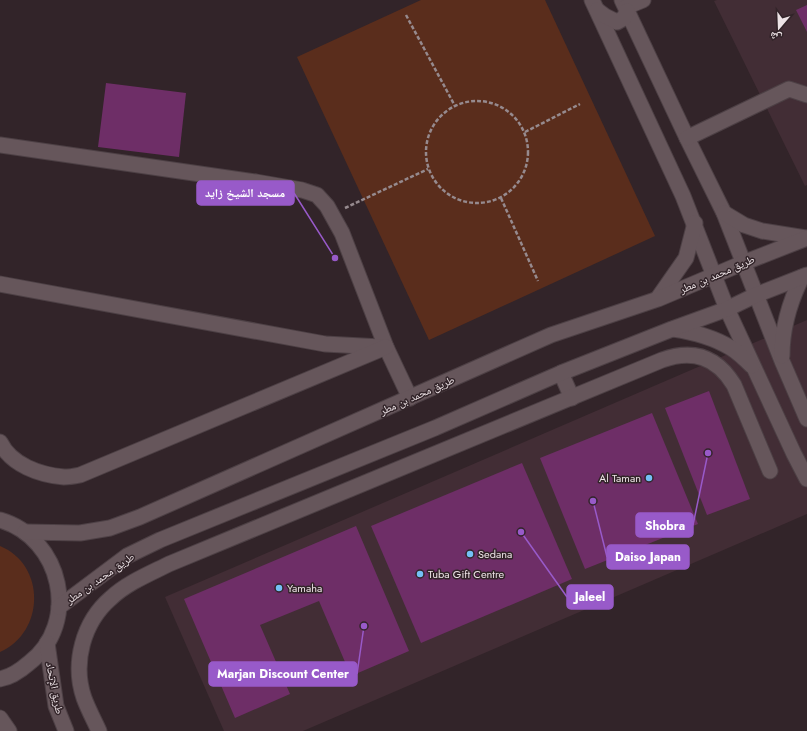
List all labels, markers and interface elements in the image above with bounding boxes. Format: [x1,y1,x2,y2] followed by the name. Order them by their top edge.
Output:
[759,8,799,48] north arrow
[767,28,784,47] text: ش
[197,181,294,205] callout: مسجد الشيخ زايد
[205,184,285,202] text: مسجد الشيخ زايد
[676,251,757,297] street label: طريق محمد بن مطر
[376,371,457,419] street label: طريق محمد بن مطر
[599,470,641,486] place label: Al Taman
[644,473,654,483] marker: Al Taman
[636,513,693,537] callout: Shobra
[645,517,685,535] text: Shobra
[607,545,689,569] callout: Daiso Japan
[478,546,512,562] place label: Sedana
[62,548,138,608] street label: طريق محمد بن مطر
[615,548,681,566] text: Daiso Japan
[465,549,475,559] marker: Sedana
[428,566,505,582] place label: Tuba Gift Centre
[415,569,425,579] marker: Tuba Gift Centre
[287,580,322,596] place label: Yamaha
[274,583,284,593] marker: Yamaha
[567,585,613,609] callout: Jaleel
[573,588,605,606] text: Jaleel
[42,661,68,715] street label: طريق اﻹتحاد
[209,662,357,686] callout: Marjan Discount Center
[217,665,349,683] text: Marjan Discount Center

